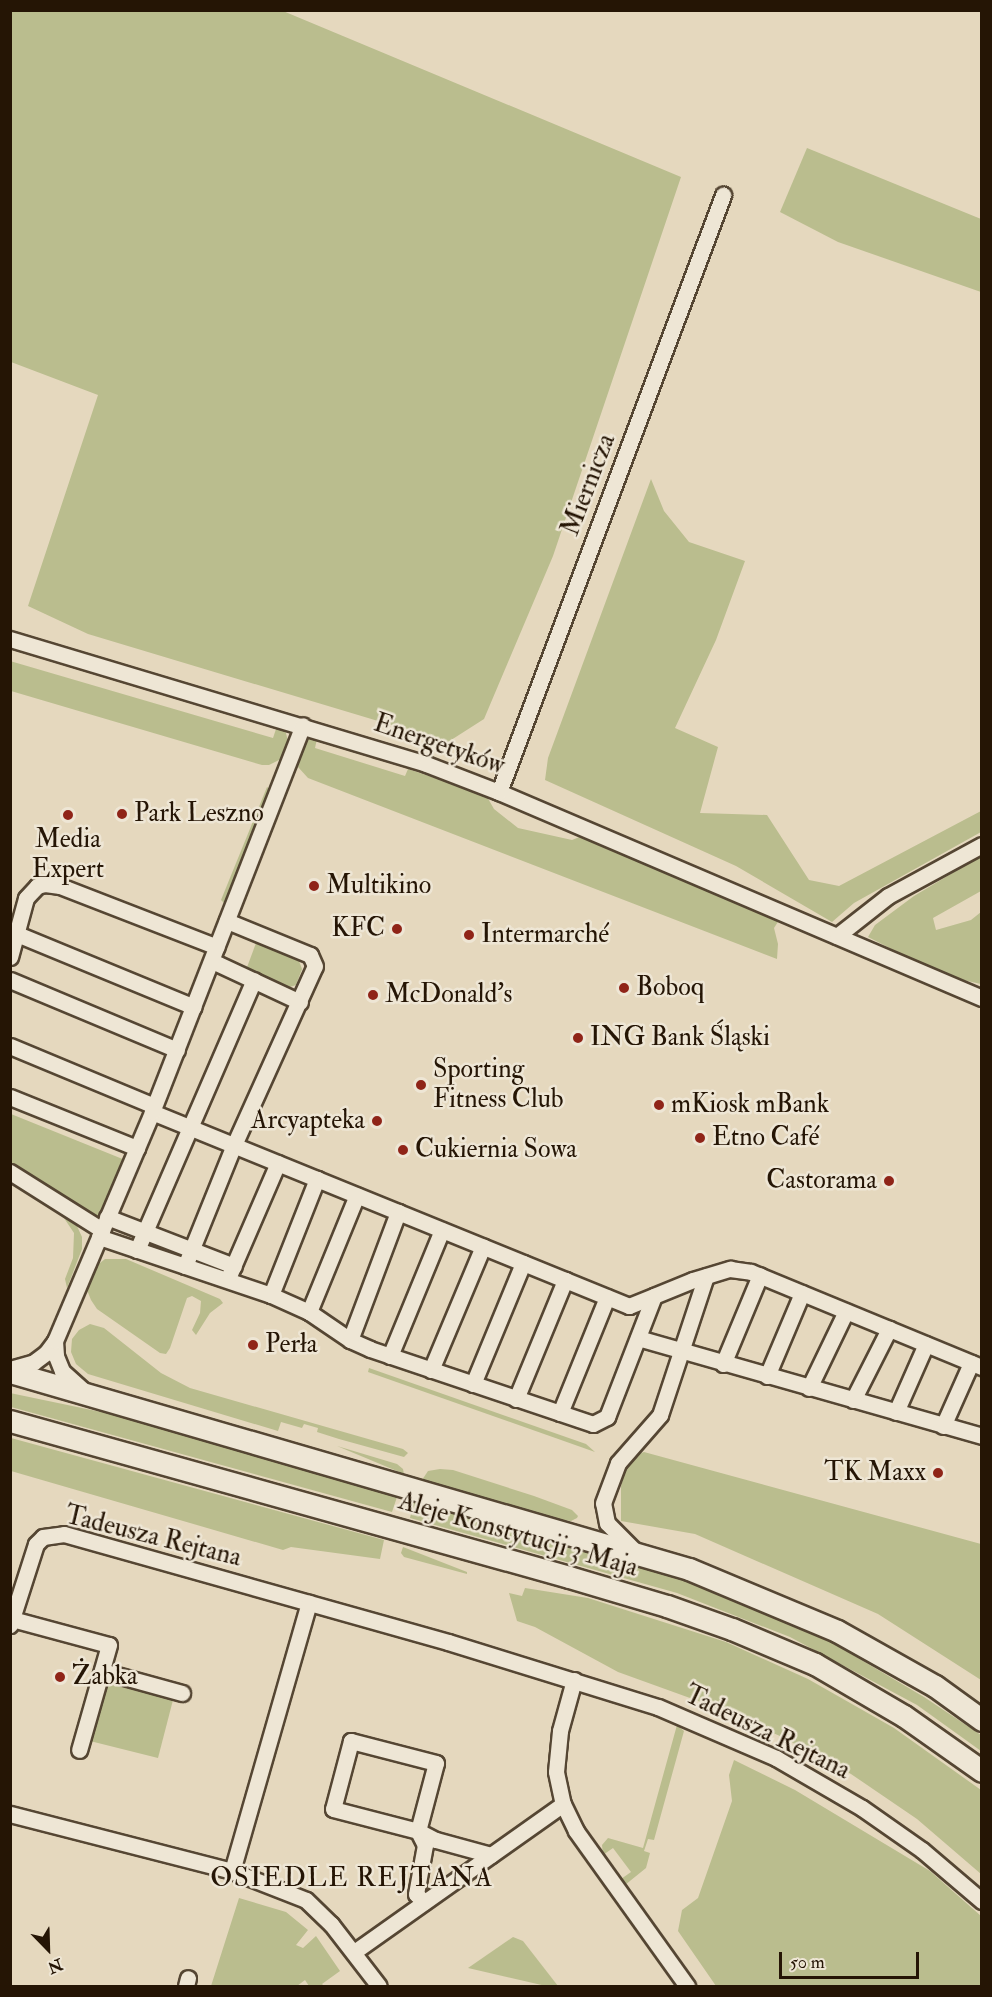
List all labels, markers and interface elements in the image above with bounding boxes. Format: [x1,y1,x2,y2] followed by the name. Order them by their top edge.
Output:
[555,430,623,540] street label: Miernicza
[369,708,509,782] street label: Energetyków
[134,798,264,830] place label: Park Leszno
[115,807,129,821] marker: Park Leszno
[61,808,75,822] marker: Media Expert
[32,824,104,886] place label: Media Expert
[326,870,431,902] place label: Multikino
[307,879,321,893] marker: Multikino
[331,913,385,945] place label: KFC
[481,919,609,951] place label: Intermarché
[390,922,404,936] marker: KFC
[462,928,476,942] marker: Intermarché
[636,972,704,1004] place label: Boboq
[385,979,512,1011] place label: McDonald's
[617,981,631,995] marker: Boboq
[366,988,380,1002] marker: McDonald's
[590,1022,770,1054] place label: ING Bank Śląski
[571,1031,585,1045] marker: ING Bank Śląski
[433,1054,564,1116] place label: Sporting Fitness Club
[414,1078,428,1092] marker: Sporting Fitness Club
[671,1089,829,1121] place label: mKiosk mBank
[652,1098,666,1112] marker: mKiosk mBank
[251,1105,365,1137] place label: Arcyapteka
[370,1114,384,1128] marker: Arcyapteka
[712,1122,819,1154] place label: Etno Café
[693,1131,707,1145] marker: Etno Café
[415,1134,577,1166] place label: Cukiernia Sowa
[396,1143,410,1157] marker: Cukiernia Sowa
[766,1165,877,1197] place label: Castorama
[882,1174,896,1188] marker: Castorama
[265,1329,317,1361] place label: Perła
[246,1338,260,1352] marker: Perła
[824,1457,926,1489] place label: TK Maxx
[931,1466,945,1480] marker: TK Maxx
[395,1486,641,1584] street label: Aleje Konstytucji 3 Maja
[62,1500,244,1574] street label: Tadeusza Rejtana
[72,1661,138,1693] place label: Żabka
[53,1670,67,1684] marker: Żabka
[679,1679,855,1787] street label: Tadeusza Rejtana
[210,1862,494,1894] district label: OSIEDLE REJTANA
[18,1919,78,1979] north arrow
[782,1940,922,1978] scale bar
[790,1951,825,1974] text: 50 m
[45,1954,66,1978] text: N

